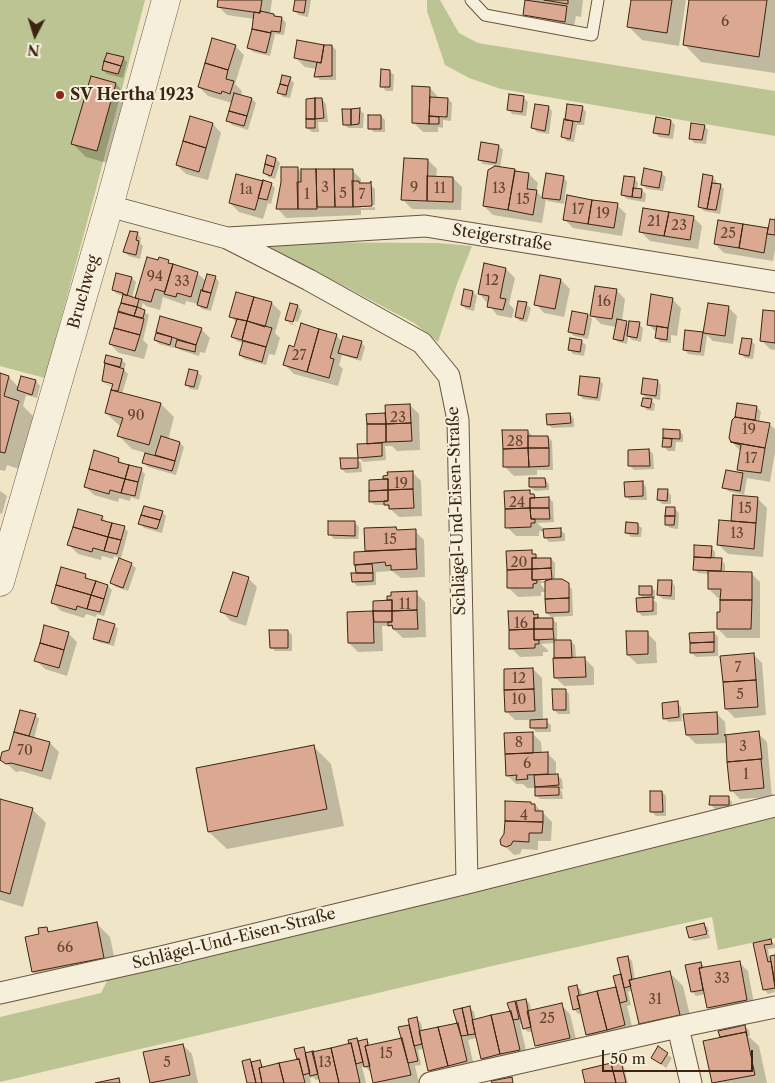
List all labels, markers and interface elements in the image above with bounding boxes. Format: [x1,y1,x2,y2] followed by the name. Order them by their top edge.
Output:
[10,10,60,60] north arrow
[721,14,729,30] house number: 6
[27,40,41,59] text: N
[70,85,194,105] place label: SV Hertha 1923
[54,89,66,101] marker: SV Hertha 1923
[321,180,329,196] house number: 3
[410,180,418,196] house number: 9
[434,181,446,197] house number: 11
[492,181,506,197] house number: 13
[239,182,253,198] house number: 1a
[339,186,347,202] house number: 5
[304,187,310,203] house number: 1
[359,187,365,203] house number: 7
[516,192,530,208] house number: 15
[572,202,584,218] house number: 17
[596,206,610,222] house number: 19
[647,214,661,230] house number: 21
[671,218,687,234] house number: 23
[451,221,553,255] street label: Steigerstraße
[720,226,736,242] house number: 25
[64,253,104,331] street label: Bruchweg
[147,269,163,285] house number: 94
[485,273,499,289] house number: 12
[174,274,190,290] house number: 33
[597,294,611,310] house number: 16
[292,348,306,364] house number: 27
[444,406,470,616] street label: Schlägel-Und-Eisen-Straße
[127,408,145,424] house number: 90
[390,410,406,426] house number: 23
[742,422,756,438] house number: 19
[507,434,523,450] house number: 28
[745,451,757,467] house number: 17
[394,476,408,492] house number: 19
[509,495,525,511] house number: 24
[738,501,752,517] house number: 15
[730,526,744,542] house number: 13
[383,532,397,548] house number: 15
[511,555,527,571] house number: 20
[399,597,411,613] house number: 11
[514,616,528,632] house number: 16
[735,660,741,676] house number: 7
[512,671,526,687] house number: 12
[736,687,744,703] house number: 5
[512,692,526,708] house number: 10
[515,735,523,751] house number: 8
[739,739,747,755] house number: 3
[17,743,33,759] house number: 70
[523,756,531,772] house number: 6
[743,767,749,783] house number: 1
[520,808,528,824] house number: 4
[130,904,338,974] street label: Schlägel-Und-Eisen-Straße
[57,940,73,956] house number: 66
[714,971,730,987] house number: 33
[648,992,662,1008] house number: 31
[539,1011,555,1027] house number: 25
[605,1040,756,1072] scale bar
[379,1046,393,1062] house number: 15
[610,1049,646,1068] text: 50 m
[163,1055,171,1071] house number: 5
[318,1055,332,1071] house number: 13

